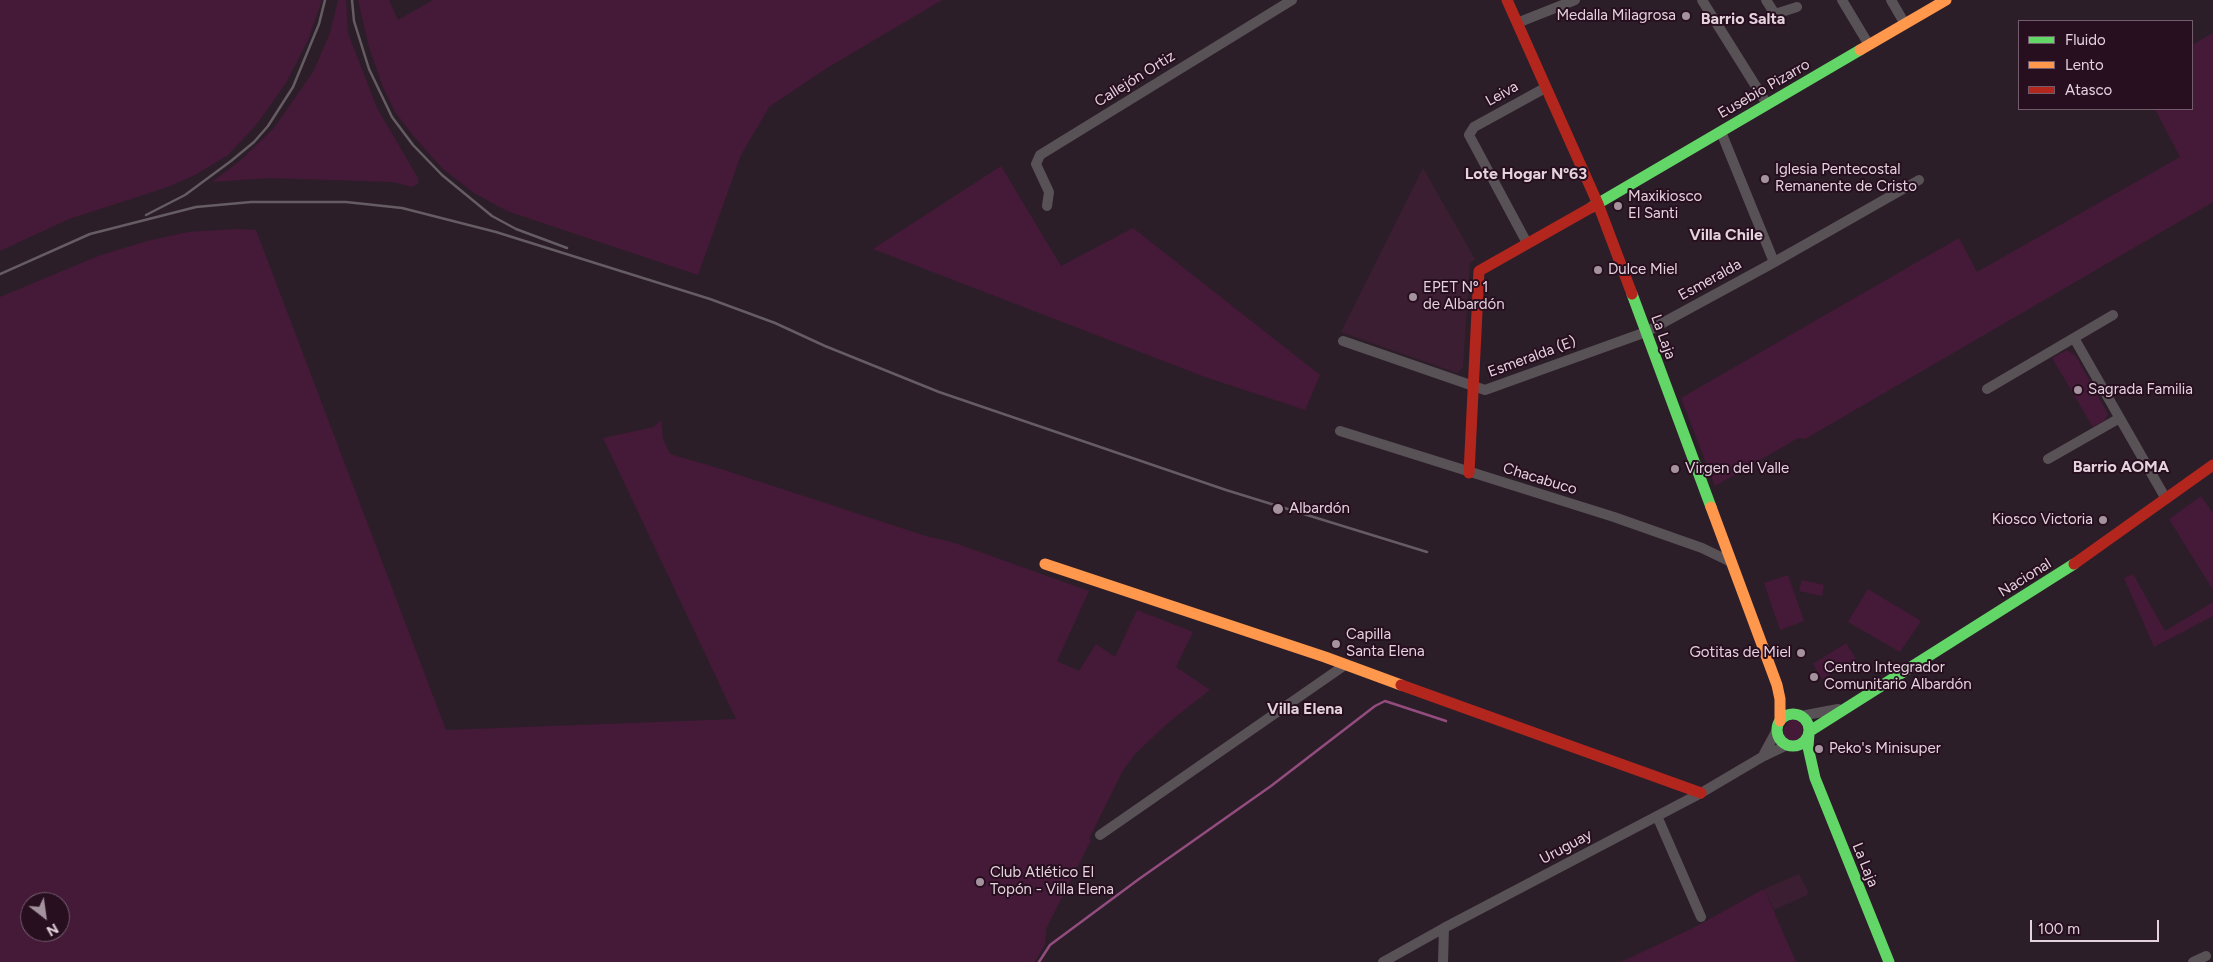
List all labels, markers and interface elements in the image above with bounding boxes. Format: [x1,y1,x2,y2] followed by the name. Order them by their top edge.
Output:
[1556,7,1676,25] place label: Medalla Milagrosa
[1701,9,1785,29] district label: Barrio Salta
[1680,10,1692,22] marker: Medalla Milagrosa
[2018,20,2193,110] legend
[2065,31,2106,49] text: Fluido
[1092,47,1178,111] street label: Callejón Ortiz
[1715,55,1813,123] street label: Eusebio Pizarro
[2065,56,2104,74] text: Lento
[1482,78,1522,110] street label: Leiva
[2065,81,2112,99] text: Atasco
[1775,161,1917,196] place label: Iglesia Pentecostal Remanente de Cristo
[1465,164,1587,184] district label: Lote Hogar Nº63
[1759,173,1771,185] marker: Iglesia Pentecostal Remanente de Cristo
[1628,188,1702,223] place label: Maxikiosco El Santi
[1612,200,1624,212] marker: Maxikiosco El Santi
[1689,225,1763,245] district label: Villa Chile
[1675,255,1745,305] street label: Esmeralda
[1608,261,1678,279] place label: Dulce Miel
[1592,264,1604,276] marker: Dulce Miel
[1423,279,1505,314] place label: EPET Nº 1 de Albardón
[1407,291,1419,303] marker: EPET Nº 1 de Albardón
[1647,312,1679,362] street label: La Laja
[1485,333,1579,381] street label: Esmeralda (E)
[2088,381,2193,399] place label: Sagrada Familia
[2072,384,2084,396] marker: Sagrada Familia
[2073,457,2169,477] district label: Barrio AOMA
[1501,459,1579,499] street label: Chacabuco
[1685,460,1789,478] place label: Virgen del Valle
[1669,463,1681,475] marker: Virgen del Valle
[1289,500,1350,518] place label: Albardón
[1271,502,1285,516] marker: Albardón
[1992,511,2093,529] place label: Kiosco Victoria
[2097,514,2109,526] marker: Kiosco Victoria
[1995,555,2055,601] street label: Nacional
[1346,626,1425,661] place label: Capilla Santa Elena
[1330,638,1342,650] marker: Capilla Santa Elena
[1689,644,1791,662] place label: Gotitas de Miel
[1795,647,1807,659] marker: Gotitas de Miel
[1824,659,1972,694] place label: Centro Integrador Comunitario Albardón
[1808,671,1820,683] marker: Centro Integrador Comunitario Albardón
[1267,699,1343,719] district label: Villa Elena
[1829,740,1941,758] place label: Peko's Minisuper
[1813,743,1825,755] marker: Peko's Minisuper
[1537,826,1595,868] street label: Uruguay
[1848,840,1882,890] street label: La Laja
[990,864,1114,899] place label: Club Atlético El Topón - Villa Elena
[974,876,986,888] marker: Club Atlético El Topón - Villa Elena
[20,892,70,942] north arrow
[2033,910,2162,942] scale bar
[43,919,61,940] text: N
[2038,920,2080,938] text: 100 m

